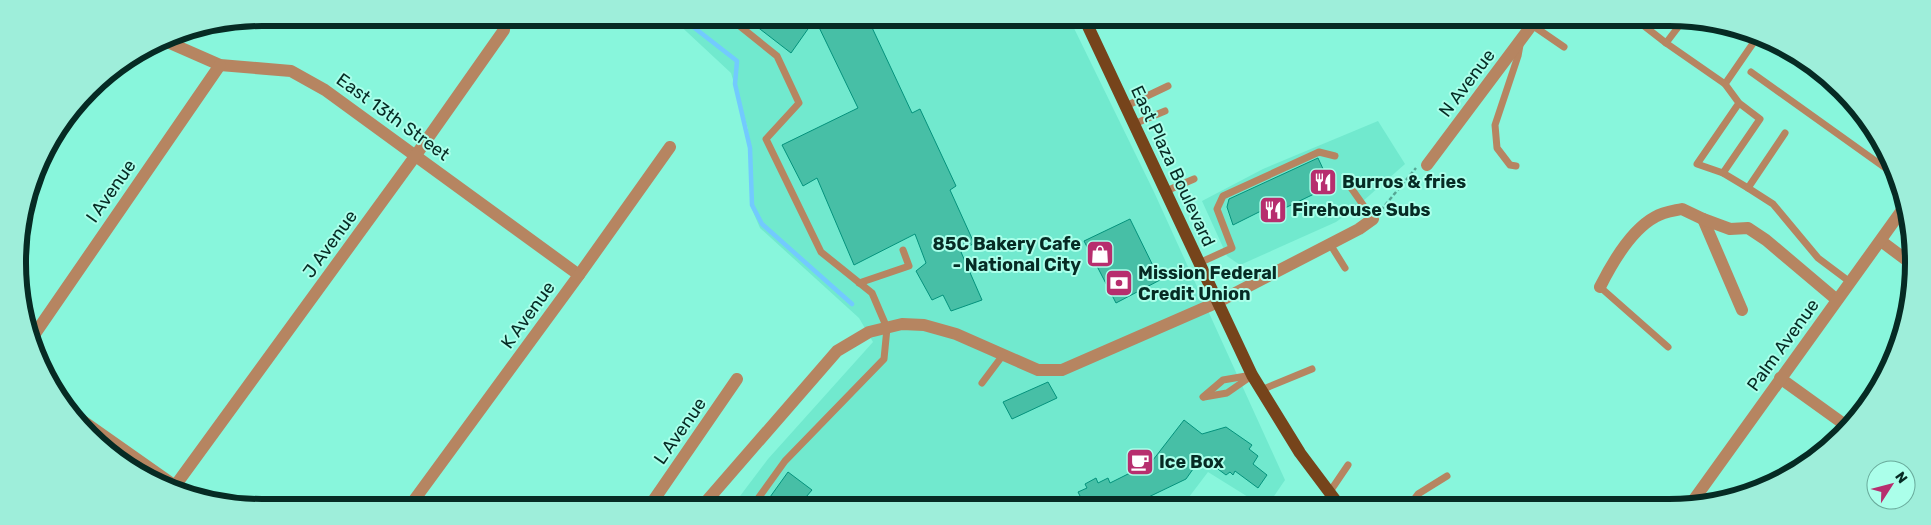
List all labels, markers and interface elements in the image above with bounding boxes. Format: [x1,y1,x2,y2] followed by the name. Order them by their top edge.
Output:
[1434,45,1500,121] street label: N Avenue
[332,69,454,165] street label: East 13th Street
[1126,82,1220,250] street label: East Plaza Boulevard
[81,155,141,227] street label: I Avenue
[1308,167,1338,197] restaurant icon: Burros & fries
[1342,171,1466,193] place label: Burros & fries
[1258,195,1288,225] restaurant icon: Firehouse Subs
[1292,199,1431,221] place label: Firehouse Subs
[298,206,362,282] street label: J Avenue
[933,233,1081,276] place label: 85C Bakery Cafe - National City
[1085,239,1115,269] shop icon: 85C Bakery Cafe - National City
[1138,262,1277,305] place label: Mission Federal Credit Union
[1104,268,1134,298] bank icon: Mission Federal Credit Union
[496,277,560,353] street label: K Avenue
[1742,295,1824,395] street label: Palm Avenue
[649,393,711,469] street label: L Avenue
[1125,447,1155,477] cafe icon: Ice Box
[1159,451,1224,473] place label: Ice Box
[1866,460,1916,510] north arrow
[1891,469,1911,487] text: N

